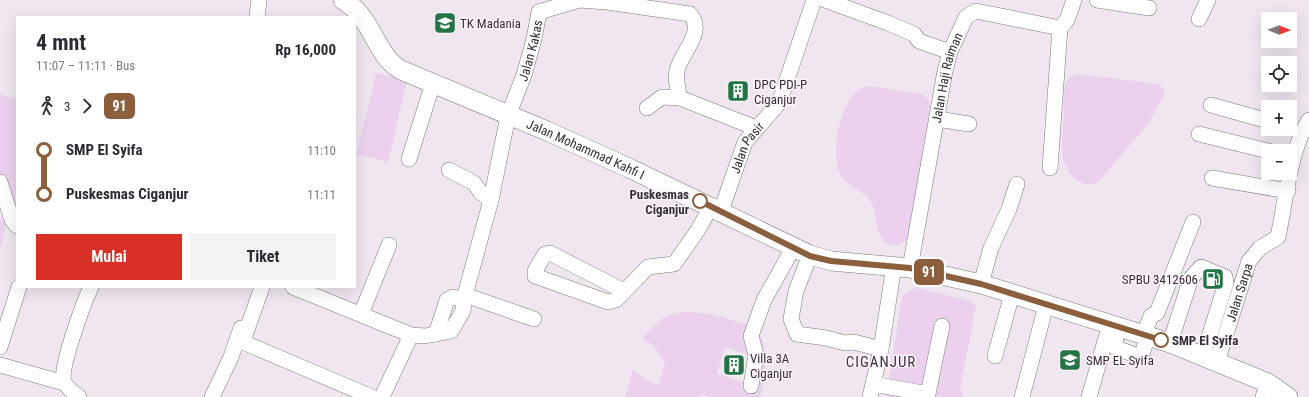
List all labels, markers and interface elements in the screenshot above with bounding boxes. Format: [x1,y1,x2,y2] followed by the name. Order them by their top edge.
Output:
[432,10,458,36] school or university icon: TK Madania
[1261,12,1297,48] north arrow
[1261,12,1297,180] map controls
[460,16,521,31] place label: TK Madania
[515,19,545,83] street label: Jalan Kakas
[36,30,86,55] text: 4 mnt
[929,30,966,124] street label: Jalan Haji Raiman
[275,41,336,59] text: Rp 16,000
[1261,56,1297,92] button: locate
[36,58,135,73] text: 11:07 – 11:11 · Bus
[754,77,807,107] place label: DPC PDI-P Ciganjur
[725,78,751,104] building icon: DPC PDI-P Ciganjur
[36,95,58,117] icon: walk
[76,95,98,117] icon: forward
[112,98,127,114] text: 91
[64,99,70,114] text: 3
[1261,100,1297,136] button: +
[524,116,647,182] street label: Jalan Mohammad Kahfi I
[728,119,767,176] street label: Jalan Pasir
[66,141,143,159] text: SMP El Syifa
[307,143,336,158] text: 11:10
[1261,144,1297,180] button: −
[66,185,189,203] text: Puskesmas Ciganjur
[307,187,336,202] text: 11:11
[629,187,690,217] place label: Puskesmas Ciganjur
[692,193,708,209] marker: Puskesmas Ciganjur
[36,234,182,280] button: Mulai
[190,234,336,280] button: Tiket
[911,259,947,285] line badge: 91
[1223,261,1256,324] street label: Jalan Sarpa
[922,264,936,280] text: 91
[1200,266,1226,292] fuel station icon: SPBU 3412606
[1122,272,1198,287] place label: SPBU 3412606
[1153,332,1169,348] marker: SMP El Syifa
[1172,333,1238,348] place label: SMP El Syifa
[1057,347,1083,373] school or university icon: SMP EL Syifa
[750,351,792,381] place label: Villa 3A Ciganjur
[721,352,747,378] building icon: Villa 3A Ciganjur
[846,353,916,371] district label: CIGANJUR
[1086,353,1154,368] place label: SMP EL Syifa

